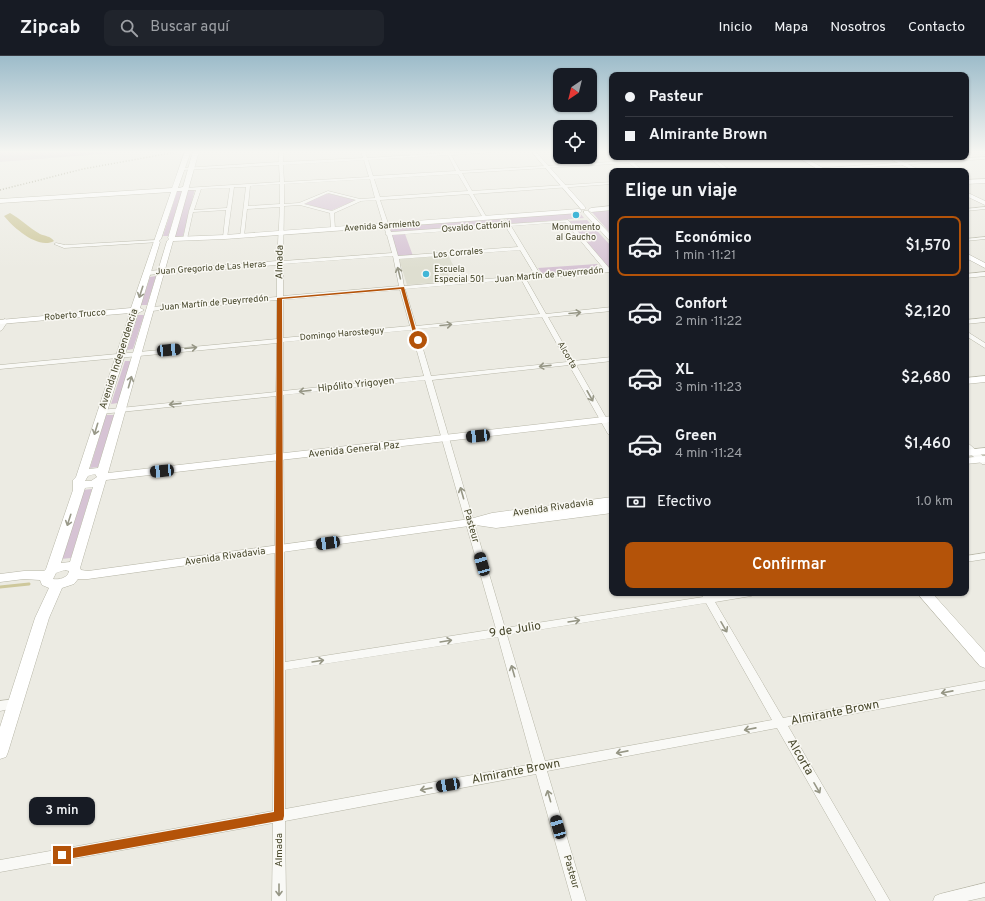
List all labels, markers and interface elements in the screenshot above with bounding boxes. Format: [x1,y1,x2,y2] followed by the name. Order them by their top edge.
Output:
[104,10,384,46] search box
[20,16,80,40] text: Zipcab
[118,17,140,39] icon: search
[150,18,229,37] text: Buscar aquí
[719,19,752,36] text: Inicio
[774,19,808,36] text: Mapa
[830,19,886,36] text: Nosotros
[908,19,965,36] text: Contacto
[553,68,597,112] north arrow
[553,68,597,164] map controls
[649,88,703,107] text: Pasteur
[553,120,597,164] button: locate
[649,126,767,145] text: Almirante Brown
[625,180,737,203] text: Elige un viaje
[571,210,581,220] marker: Monumento al Gaucho
[344,218,420,234] street label: Avenida Sarmiento
[441,219,511,235] street label: Osvaldo Cattorini
[552,222,600,243] place label: Monumento al Gaucho
[627,228,663,264] icon: car
[675,229,752,248] text: Económico
[906,237,951,256] text: $1,570
[273,245,287,279] street label: Almada
[433,245,483,261] street label: Los Corrales
[675,248,736,264] text: 1 min · 11:21
[155,259,267,277] street label: Juan Gregorio de Las Heras
[434,264,484,285] place label: Escuela Especial 501
[494,265,604,285] street label: Juan Martín de Pueyrredón
[395,267,402,280] one-way arrow
[421,269,431,279] marker: Escuela Especial 501
[137,285,144,298] one-way arrow
[159,293,269,313] street label: Juan Martín de Pueyrredón
[627,294,663,330] icon: car
[675,295,727,314] text: Confort
[904,303,951,322] text: $2,120
[44,307,106,323] street label: Roberto Trucco
[97,307,141,411] street label: Avenida Independencia
[568,309,581,316] one-way arrow
[675,314,742,330] text: 2 min · 11:22
[439,321,452,328] one-way arrow
[299,325,385,343] street label: Domingo Harosteguy
[409,331,427,349] route start
[555,339,579,371] street label: Alcorta
[157,343,181,357] car
[184,345,197,352] one-way arrow
[627,360,663,396] icon: car
[675,361,693,380] text: XL
[539,362,552,369] one-way arrow
[901,369,951,388] text: $2,680
[317,375,395,395] street label: Hipólito Yrigoyen
[127,376,134,389] one-way arrow
[675,380,742,396] text: 3 min · 11:23
[299,387,312,394] one-way arrow
[587,390,595,402] one-way arrow
[169,401,182,408] one-way arrow
[92,422,99,435] one-way arrow
[627,426,663,462] icon: car
[675,427,717,446] text: Green
[465,429,491,443] car
[904,435,951,454] text: $1,460
[307,439,401,461] street label: Avenida General Paz
[675,446,742,462] text: 4 min · 11:24
[149,464,175,478] car
[457,486,465,499] one-way arrow
[625,491,647,513] icon: cash
[657,493,711,512] text: Efectivo
[916,494,953,510] text: 1.0 km
[512,496,594,520] street label: Avenida Rivadavia
[460,508,482,545] street label: Pasteur
[65,513,72,526] one-way arrow
[315,535,341,551] car
[625,542,953,588] button: Confirmar
[184,545,266,569] street label: Avenida Rivadavia
[473,551,491,577] car
[568,617,581,625] one-way arrow
[488,618,542,642] street label: 9 de Julio
[721,621,729,633] one-way arrow
[439,637,452,645] one-way arrow
[311,657,324,665] one-way arrow
[509,665,516,678] one-way arrow
[941,688,954,696] one-way arrow
[789,697,881,729] street label: Almirante Brown
[744,725,757,733] one-way arrow
[783,736,817,778] street label: Alcorta
[616,749,629,757] one-way arrow
[470,756,562,788] street label: Almirante Brown
[435,777,461,793] car
[814,782,822,794] one-way arrow
[419,785,432,793] one-way arrow
[545,790,552,803] one-way arrow
[29,797,95,825] callout: 3 min
[45,803,79,819] text: 3 min
[549,814,567,840] car
[273,833,286,867] street label: Almada
[53,846,71,864] route end
[560,854,582,891] street label: Pasteur
[275,883,283,896] one-way arrow

